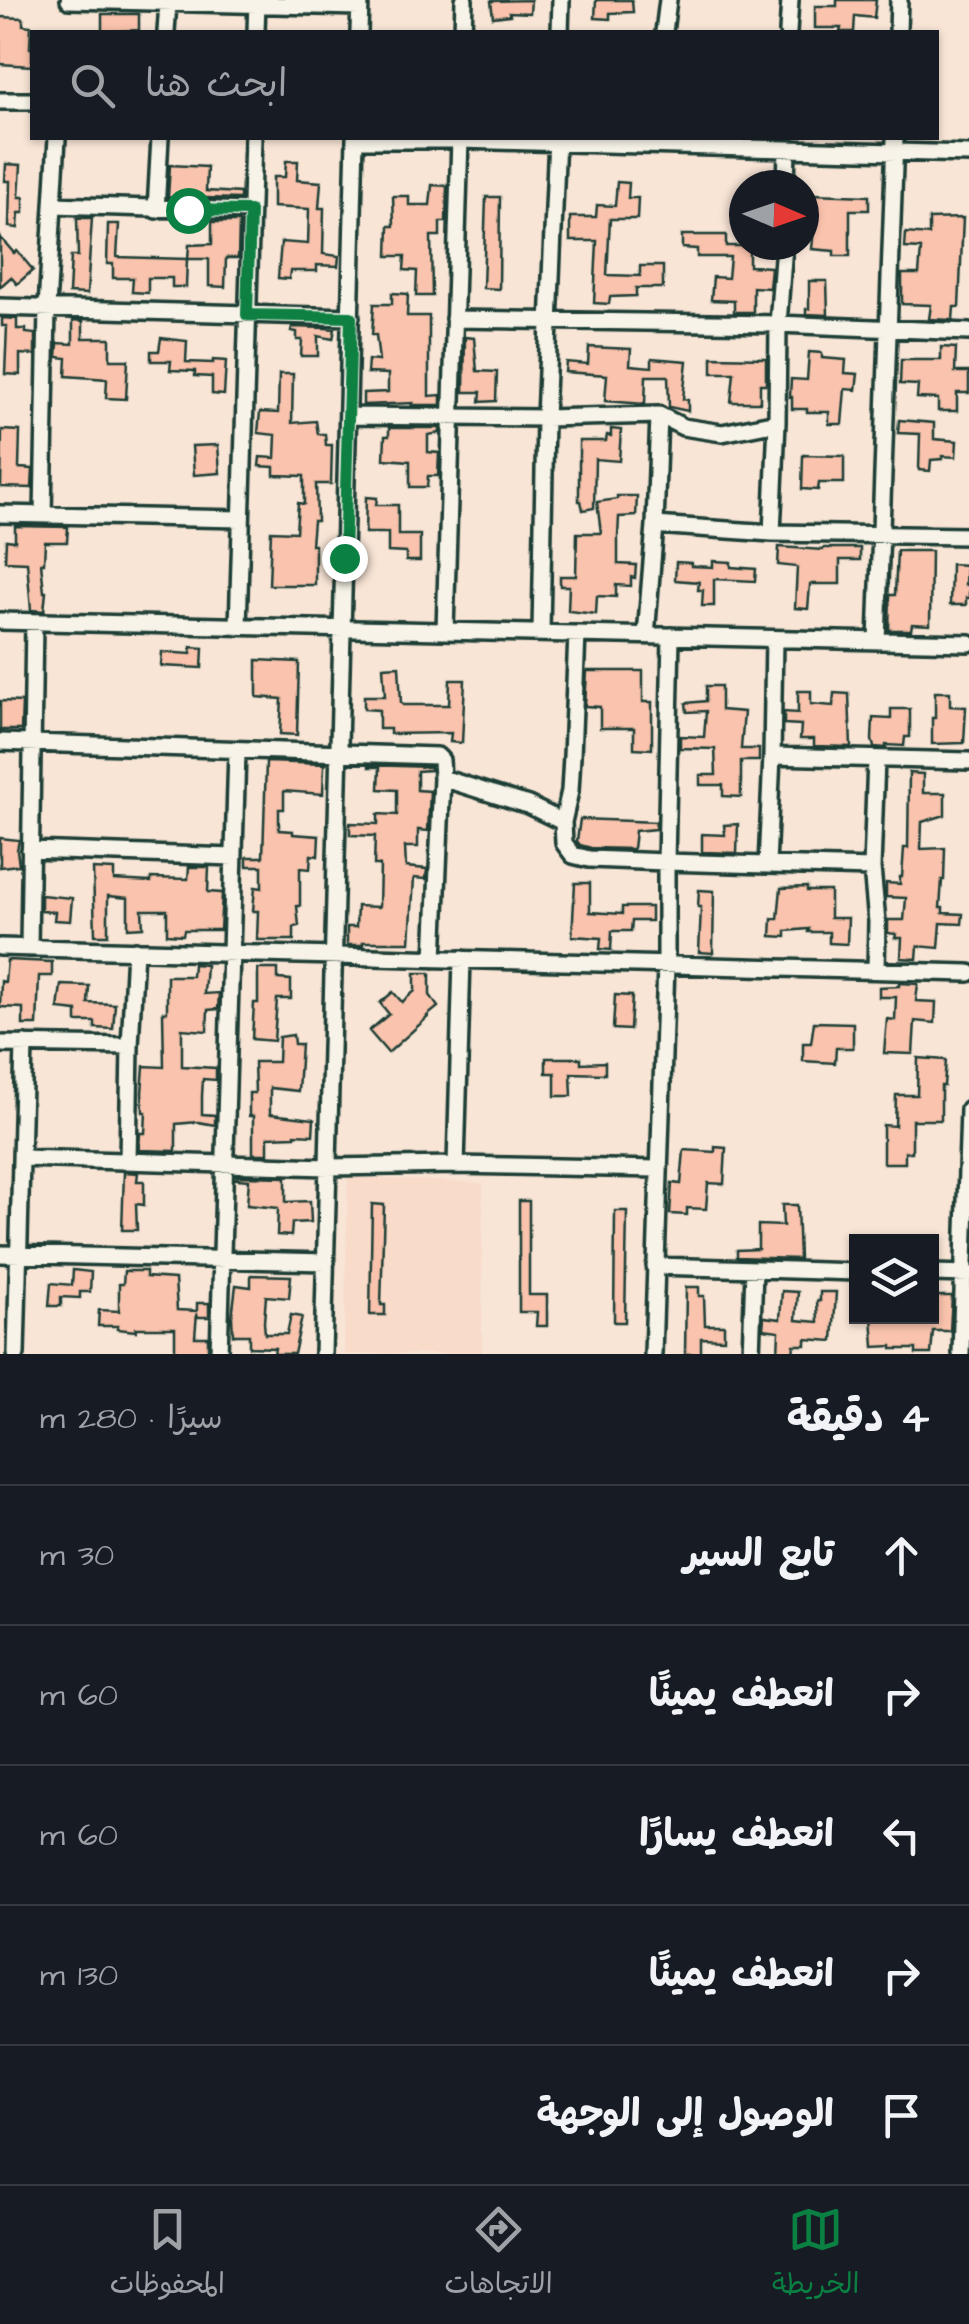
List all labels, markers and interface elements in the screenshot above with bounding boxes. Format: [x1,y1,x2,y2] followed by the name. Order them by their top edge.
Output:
[30,30,939,140] search box
[65,58,120,113] icon: search
[145,59,287,111] text: ابحث هنا
[729,170,819,260] north arrow
[166,188,212,234] route start
[322,536,368,582] route end
[849,1234,939,1324] map controls
[849,1234,939,1324] button: layers
[787,1390,929,1448] text: 4 دقيقة
[40,1396,223,1441] text: سيرًا · 280 m
[874,1528,929,1583] icon: ahead
[683,1529,834,1581] text: تابع السير
[40,1533,114,1578] text: 30 m
[874,1668,929,1723] icon: right
[649,1669,834,1721] text: انعطف يمينًا
[40,1673,118,1718] text: 60 m
[874,1808,929,1863] icon: left
[639,1809,834,1861] text: انعطف يسارًا
[40,1813,118,1858] text: 60 m
[874,1948,929,2003] icon: right
[649,1949,834,2001] text: انعطف يمينًا
[40,1953,118,1998] text: 130 m
[874,2088,929,2143] icon: arrive
[536,2089,834,2141] text: الوصول إلى الوجهة
[110,2202,225,2308] tab: المحفوظات
[444,2202,553,2308] tab: الاتجاهات
[772,2202,859,2308] tab: الخريطة

